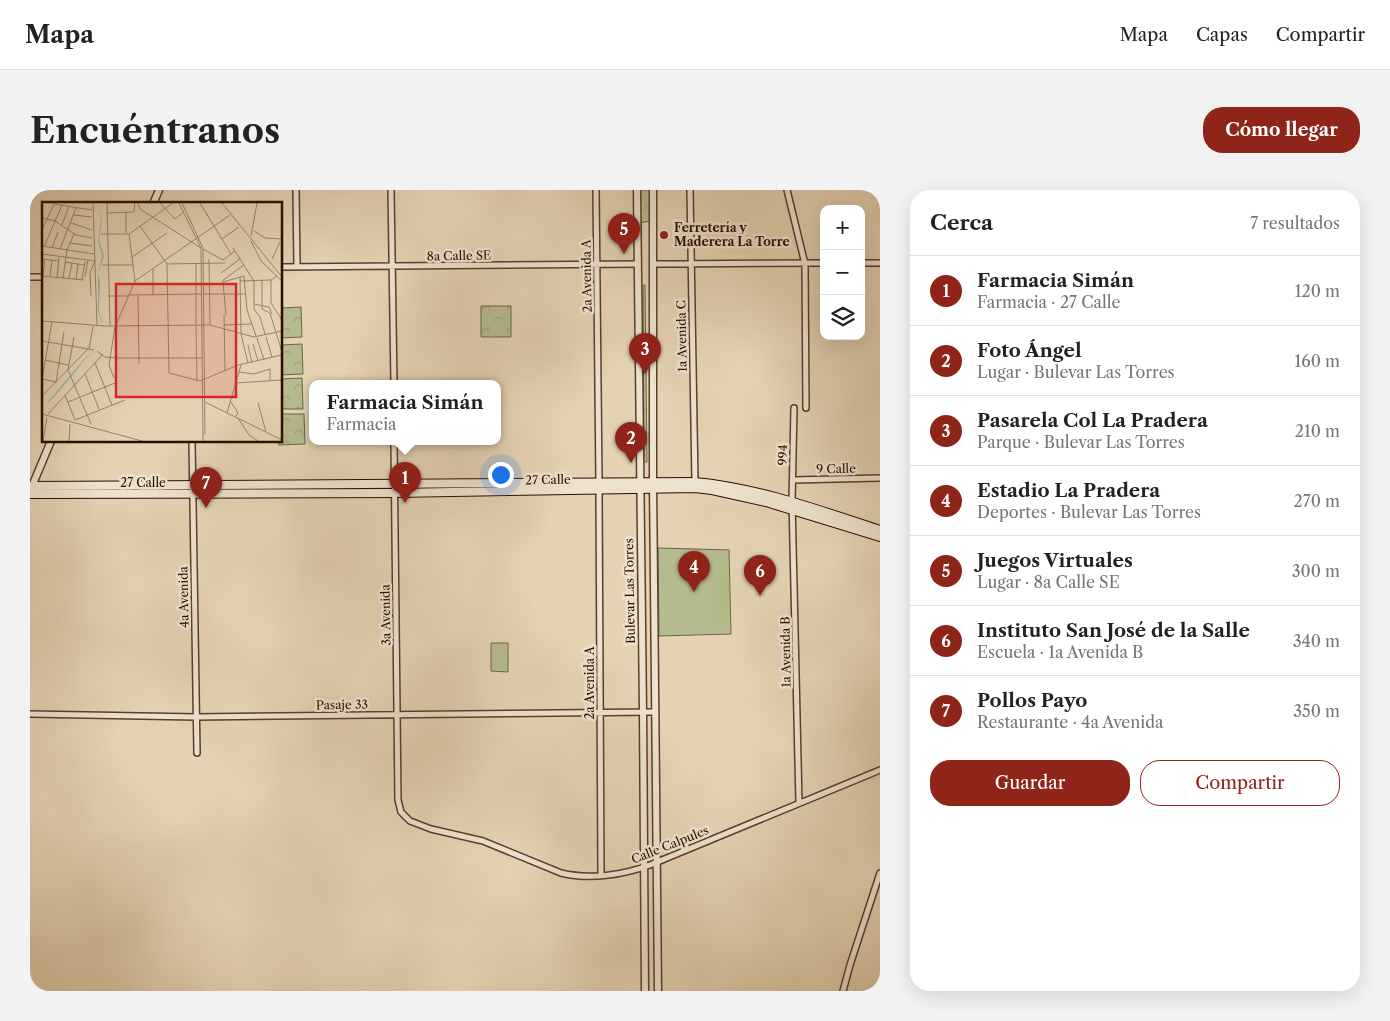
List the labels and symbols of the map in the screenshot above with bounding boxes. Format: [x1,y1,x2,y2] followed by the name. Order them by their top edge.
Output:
[42,202,282,442] inset map
[608,213,640,254] pin: 5
[674,220,790,249] place label: Ferretería y Maderera La Torre
[658,229,670,241] marker: Ferretería y Maderera La Torre
[578,238,595,313] street label: 2a Avenida A
[427,247,491,264] street label: 8a Calle SE
[673,300,690,372] street label: 1a Avenida C
[629,333,661,374] pin: 3
[615,422,647,463] pin: 2
[775,444,790,466] street label: 994
[816,461,856,476] street label: 9 Calle
[389,462,421,503] pin: 1
[488,462,514,488] your location
[190,467,222,508] pin: 7
[525,472,571,487] street label: 27 Calle
[120,475,166,490] street label: 27 Calle
[621,538,638,644] street label: Bulevar Las Torres
[678,551,710,592] pin: 4
[744,555,776,596] pin: 6
[175,565,192,628] street label: 4a Avenida
[377,584,394,646] street label: 3a Avenida
[777,616,794,688] street label: 1a Avenida B
[582,645,597,720] street label: 2a Avenida A
[316,697,368,712] street label: Pasaje 33
[629,822,711,867] street label: Calle Calpules

